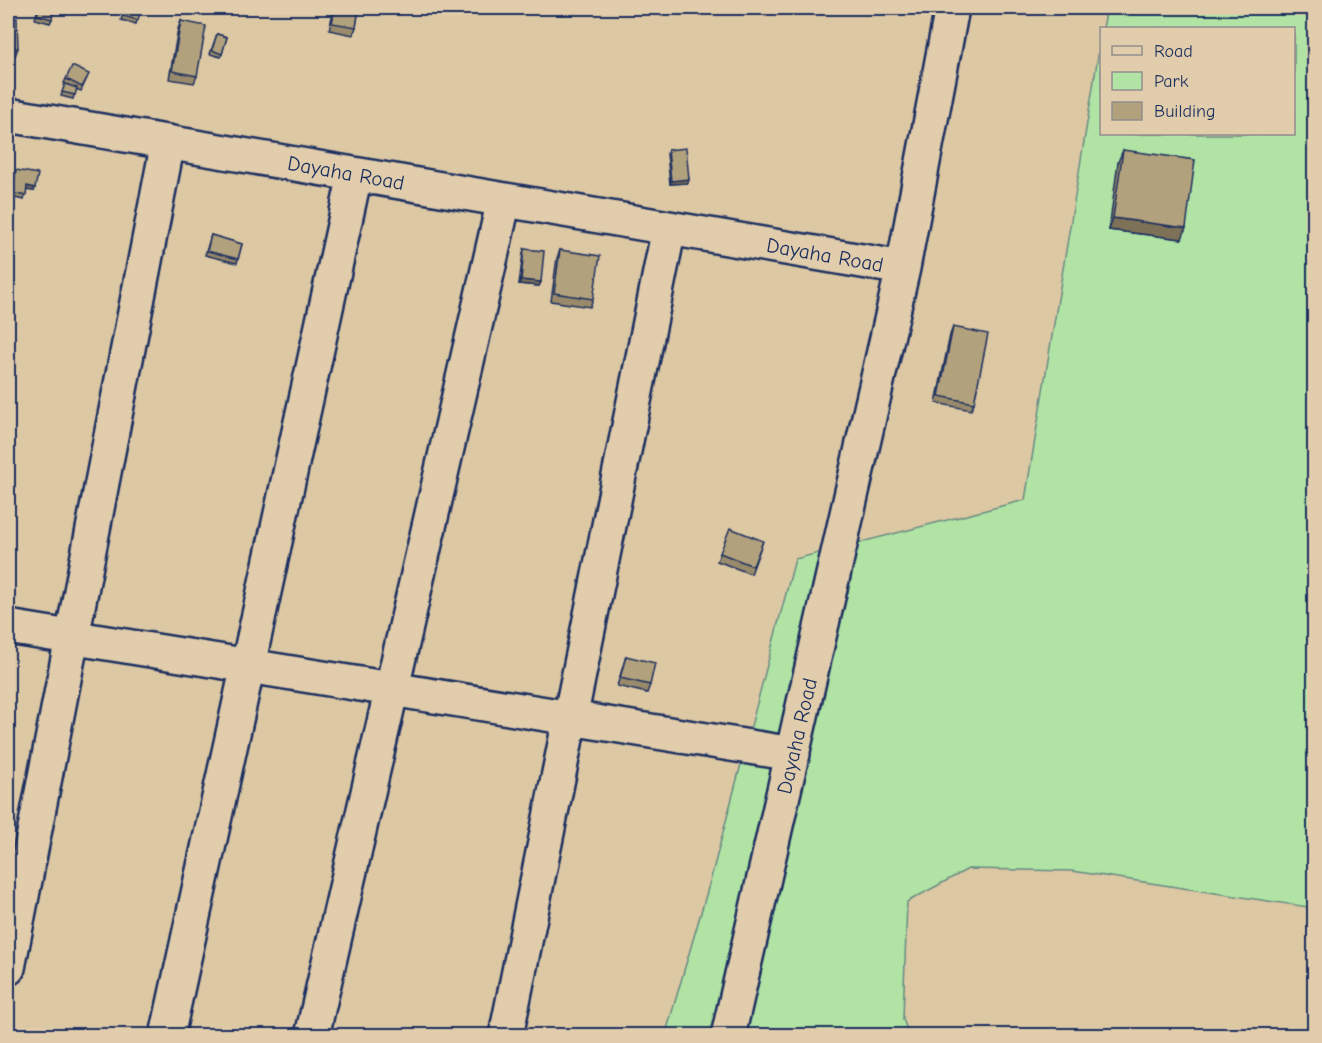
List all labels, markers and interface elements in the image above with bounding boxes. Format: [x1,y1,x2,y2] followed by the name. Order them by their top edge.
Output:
[1100,27,1295,135] legend
[1154,41,1193,62] text: Road
[1154,71,1189,92] text: Park
[1154,101,1216,122] text: Building
[286,151,406,195] street label: Dayaha Road
[765,233,885,277] street label: Dayaha Road
[772,676,822,796] street label: Dayaha Road

